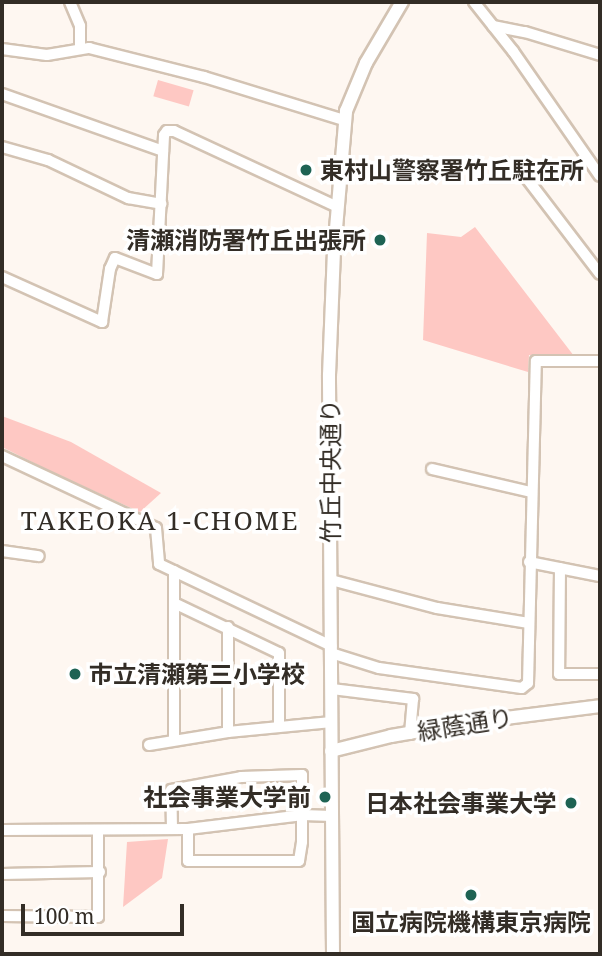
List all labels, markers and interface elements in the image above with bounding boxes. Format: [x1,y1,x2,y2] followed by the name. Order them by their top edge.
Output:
[320,156,584,184] place label: 東村山警察署竹丘駐在所
[298,162,314,178] marker: 東村山警察署竹丘駐在所
[126,226,366,254] place label: 清瀬消防署竹丘出張所
[372,232,388,248] marker: 清瀬消防署竹丘出張所
[316,399,344,543] street label: 竹丘中央通り
[23,505,297,537] district label: TAKEOKA 1-CHOME
[89,660,305,688] place label: 市立清瀬第三小学校
[67,666,83,682] marker: 市立清瀬第三小学校
[415,702,515,746] street label: 緑蔭通り
[143,783,311,811] place label: 社会事業大学前
[317,789,333,805] marker: 社会事業大学前
[365,789,557,817] place label: 日本社会事業大学
[563,795,579,811] marker: 日本社会事業大学
[461,885,481,905] marker: 国立病院機構東京病院
[24,890,187,934] scale bar
[34,902,95,930] text: 100 m
[351,908,591,936] place label: 国立病院機構東京病院

